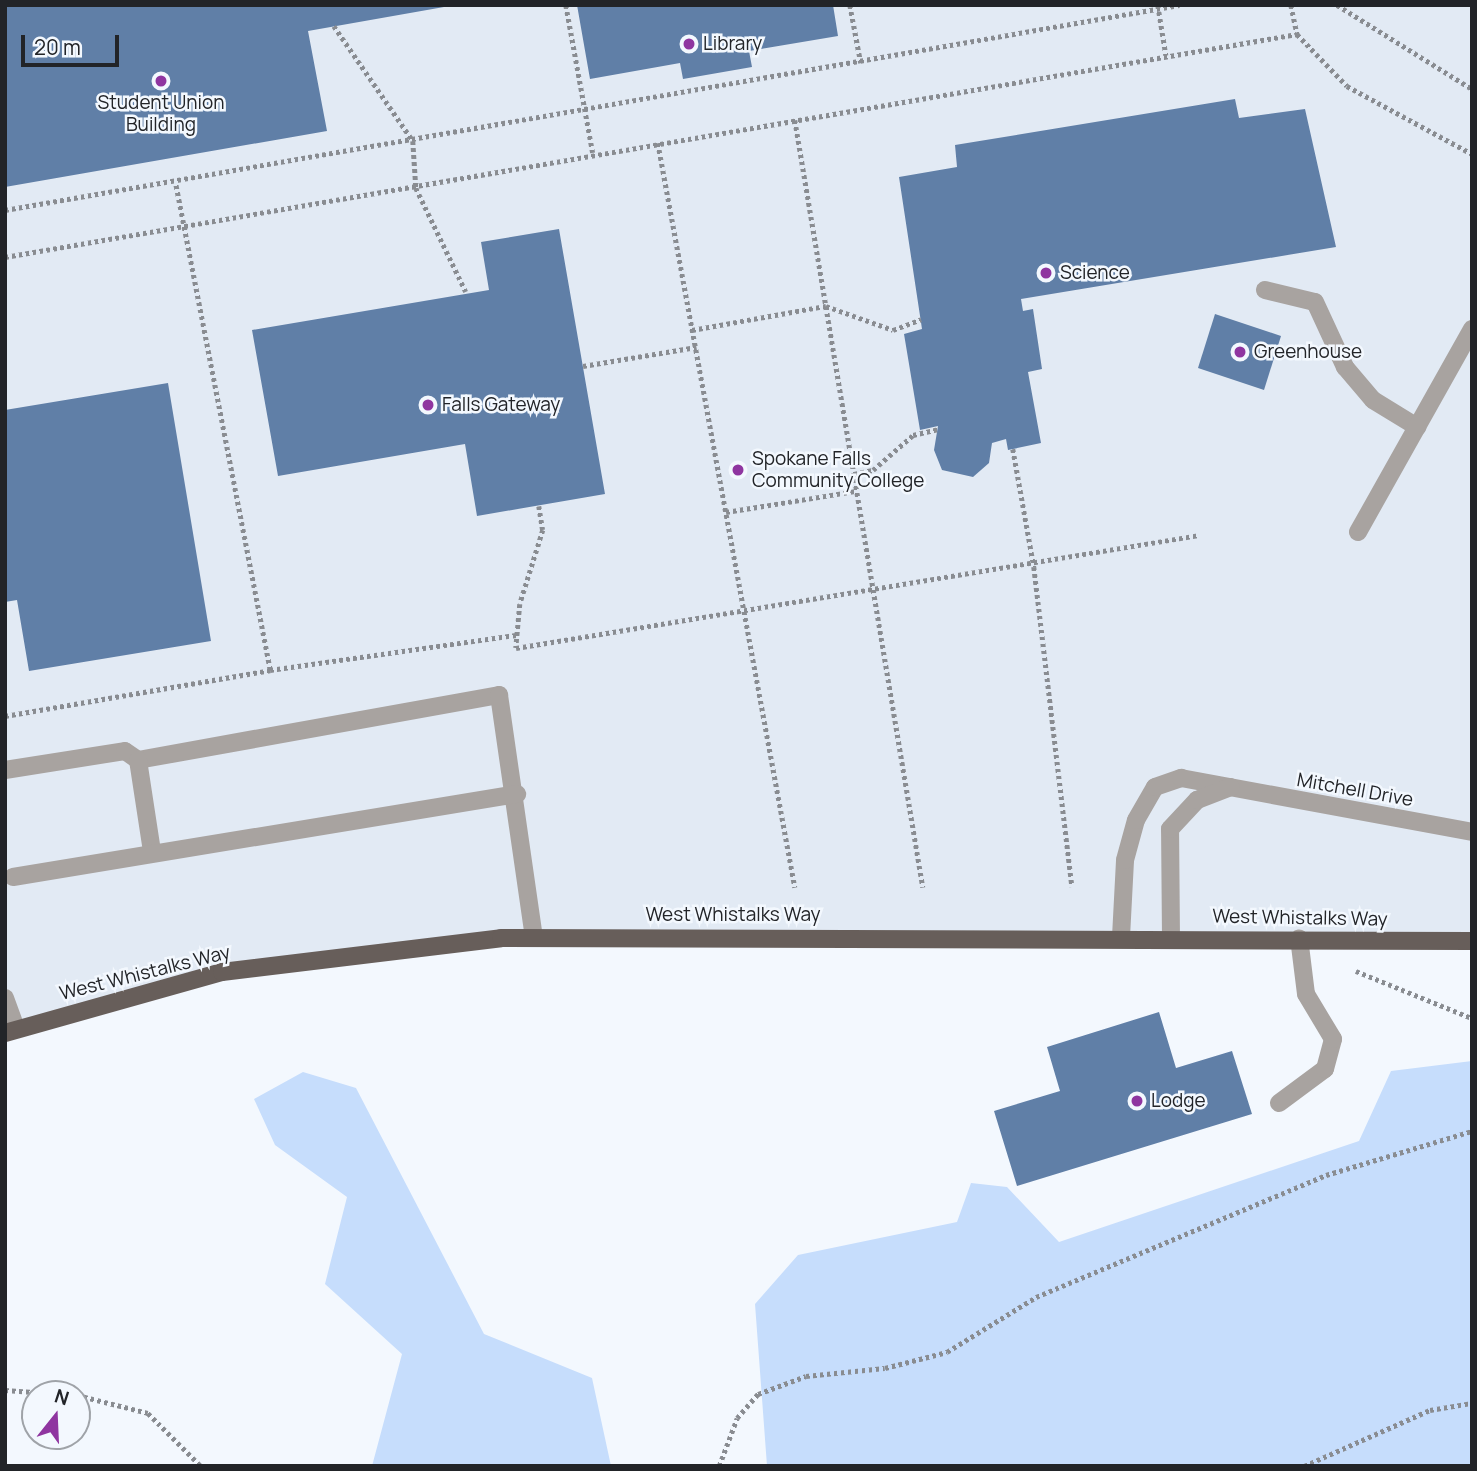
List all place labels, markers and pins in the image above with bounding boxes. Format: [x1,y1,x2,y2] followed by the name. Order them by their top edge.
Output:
[703,33,762,55] place label: Library
[681,36,697,52] marker: Library
[153,73,169,89] marker: Student Union Building
[98,92,224,136] place label: Student Union Building
[1060,262,1130,284] place label: Science
[1038,265,1054,281] marker: Science
[1254,341,1362,363] place label: Greenhouse
[1232,344,1248,360] marker: Greenhouse
[442,394,560,416] place label: Falls Gateway
[420,397,436,413] marker: Falls Gateway
[752,448,924,492] place label: Spokane Falls Community College
[730,462,746,478] marker: Spokane Falls Community College
[1151,1090,1206,1112] place label: Lodge
[1129,1093,1145,1109] marker: Lodge

